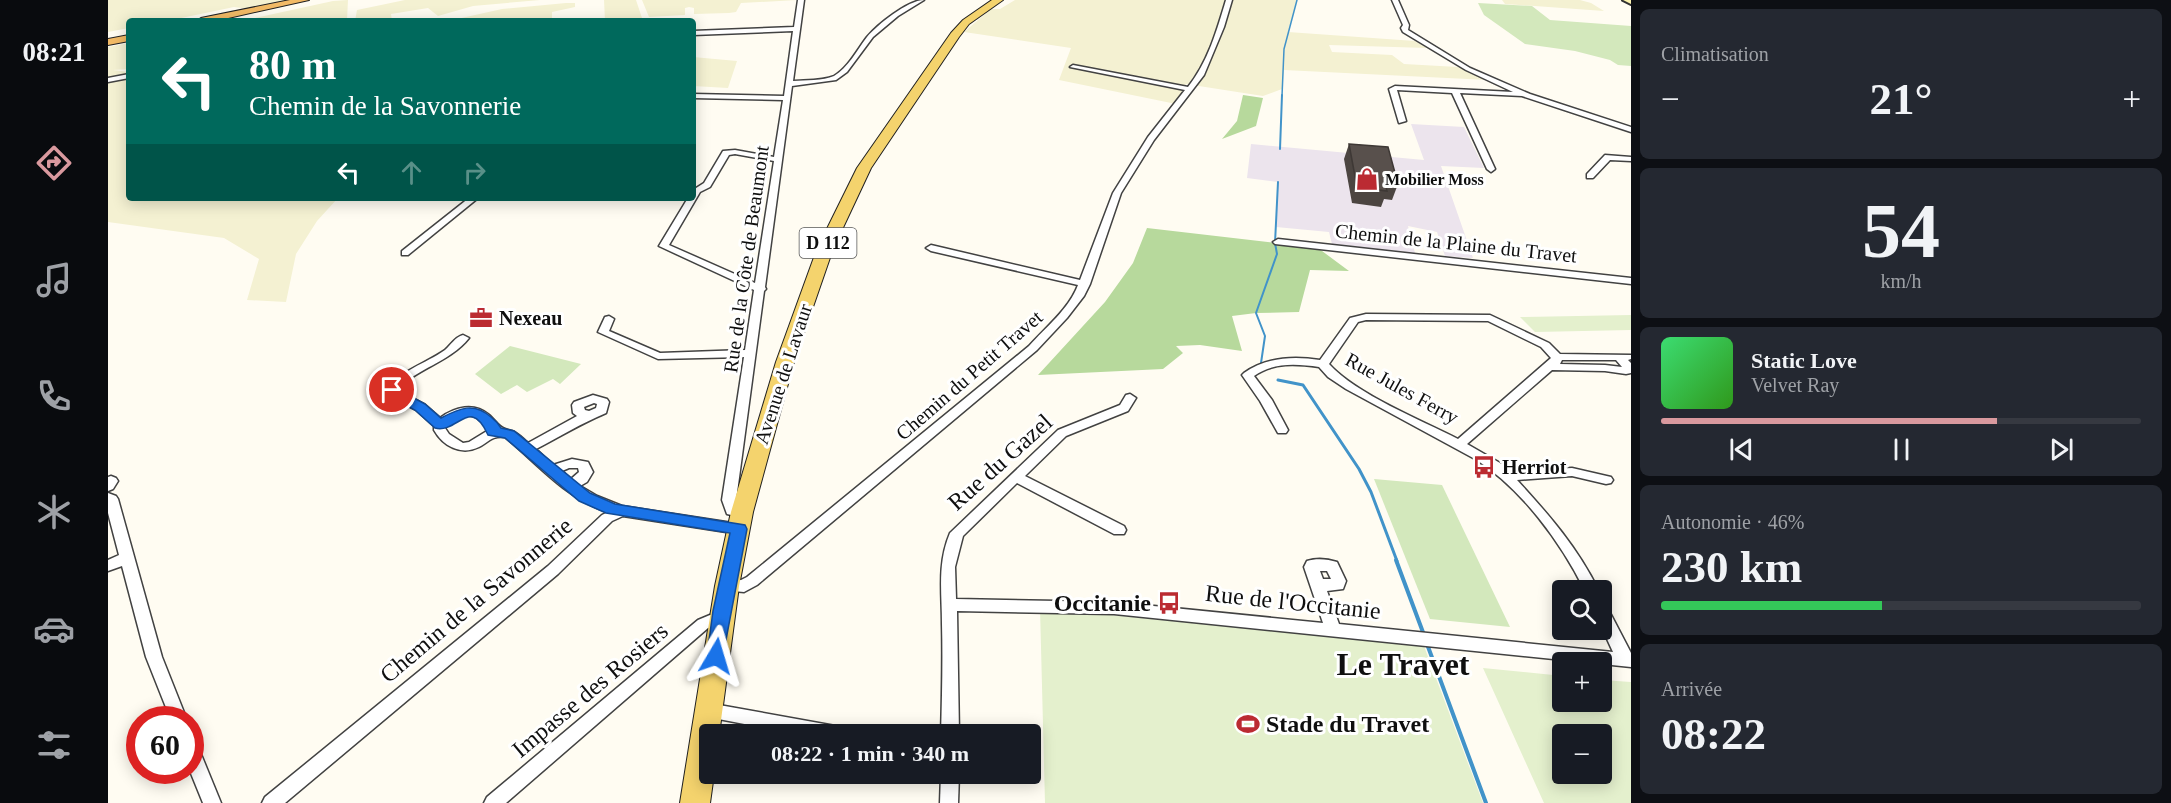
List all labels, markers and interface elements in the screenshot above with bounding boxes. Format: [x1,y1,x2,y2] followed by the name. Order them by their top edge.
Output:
[23,37,86,67] text: 08:21
[150,42,228,120] icon: left
[249,42,337,88] text: 80 m
[1661,43,1769,65] text: Climatisation
[1870,74,1933,124] text: 21°
[1661,81,1680,117] text: −
[2122,81,2141,117] text: +
[249,91,521,121] text: Chemin de la Savonnerie
[33,142,75,184] icon: directions
[719,143,773,374] street label: Rue de la Côte de Beaumont
[332,156,365,189] icon: left
[395,156,428,189] icon: ahead
[458,156,491,189] icon: right
[1354,166,1380,192] shop icon: Mobilier Moss
[1385,171,1484,188] place label: Mobilier Moss
[1862,187,1940,274] text: 54
[1334,219,1578,267] street label: Chemin de la Plaine du Travet
[800,228,856,258] road number: D 112
[33,259,75,301] icon: music
[1880,270,1922,292] text: km/h
[750,301,816,447] street label: Avenue de Lavaur
[468,305,494,331] office icon: Nexeau
[892,305,1047,444] street label: Chemin du Petit Travet
[499,307,562,329] place label: Nexeau
[1341,348,1462,429] street label: Rue Jules Ferry
[1751,348,1857,373] text: Static Love
[366,364,417,415] pin
[375,373,408,406] icon: arrive
[1751,374,1839,396] text: Velvet Ray
[33,375,75,417] icon: phone
[943,408,1057,515] street label: Rue du Gazel
[1725,433,1758,466] icon: previous
[1885,433,1918,466] icon: pause
[2045,433,2078,466] icon: next
[1471,454,1497,480] bus stop icon: Herriot
[1502,456,1567,478] place label: Herriot
[33,491,75,533] icon: climate
[1661,511,1804,533] text: Autonomie · 46%
[375,512,577,688] street label: Chemin de la Savonnerie
[1661,542,1802,592] text: 230 km
[1204,580,1382,624] street label: Rue de l'Occitanie
[1552,580,1612,784] map controls
[1552,580,1612,640] button: search
[1054,590,1151,616] place label: Occitanie
[1156,590,1182,616] bus stop icon: Occitanie
[33,608,75,650] icon: car
[507,617,673,763] street label: Impasse des Rosiers
[684,624,748,688] position arrow
[1337,646,1470,682] district label: Le Travet
[1552,652,1612,712] button: +
[1661,678,1722,700] text: Arrivée
[126,706,204,784] speed limit sign: 60
[1661,709,1766,759] text: 08:22
[1235,711,1261,737] sports icon: Stade du Travet
[1266,711,1429,737] place label: Stade du Travet
[33,724,75,766] icon: filters
[1552,724,1612,784] button: −
[771,741,969,766] text: 08:22 · 1 min · 340 m

